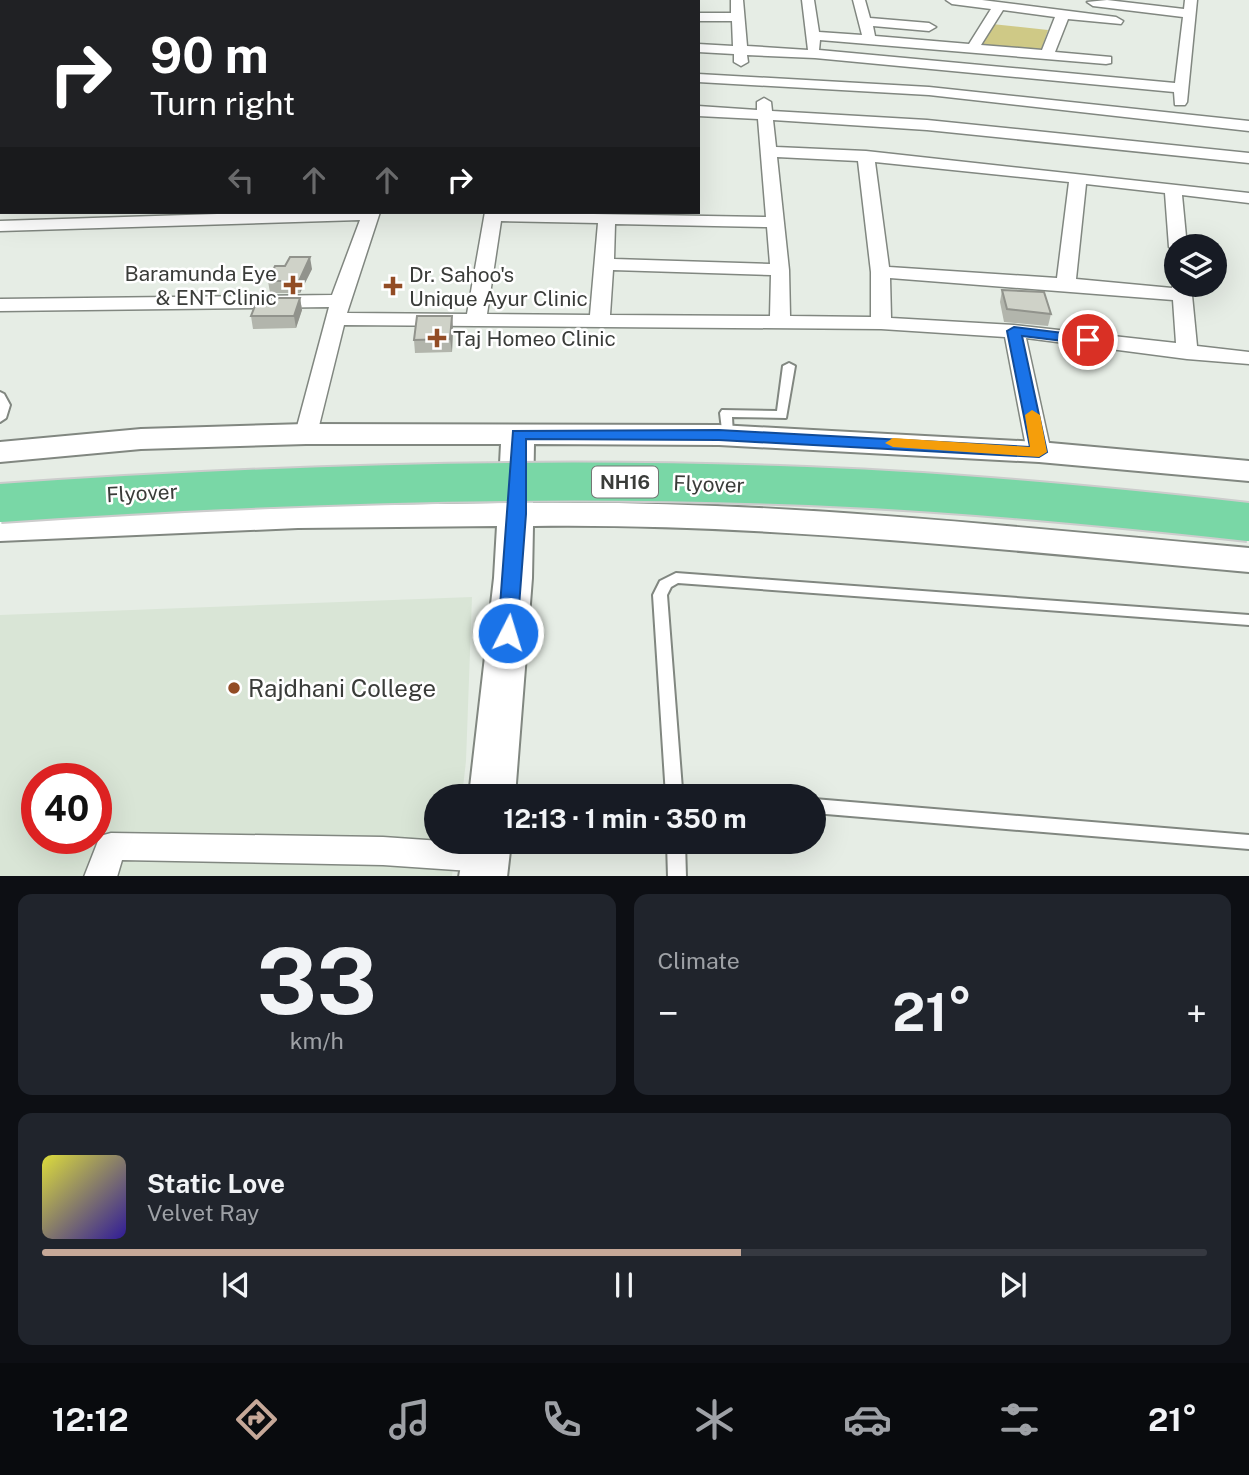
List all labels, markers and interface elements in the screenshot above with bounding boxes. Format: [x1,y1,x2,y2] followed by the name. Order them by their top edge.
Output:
[150,26,269,84] text: 90 m
[35,28,126,119] icon: right
[150,85,295,122] text: Turn right
[222,161,260,199] icon: left
[295,161,333,199] icon: ahead
[368,161,406,199] icon: ahead
[441,161,479,199] icon: right
[1164,234,1227,297] map controls
[1164,234,1227,297] button: layers
[124,261,277,310] place label: Baramunda Eye & ENT Clinic
[409,262,588,311] place label: Dr. Sahoo's Unique Ayur Clinic
[283,275,303,295] marker: Baramunda Eye & ENT Clinic
[383,276,403,296] marker: Dr. Sahoo's Unique Ayur Clinic
[1058,310,1118,370] pin
[1069,321,1107,359] icon: arrive
[453,326,616,351] place label: Taj Homeo Clinic
[427,328,447,348] marker: Taj Homeo Clinic
[592,467,658,498] road number: NH16
[673,470,745,498] street label: Flyover
[106,479,178,507] street label: Flyover
[471,596,545,670] position arrow
[248,674,436,702] place label: Rajdhani College
[226,680,242,696] marker: Rajdhani College
[21,763,112,854] speed limit sign: 40
[503,803,747,834] text: 12:13 · 1 min · 350 m
[256,928,377,1034] text: 33
[658,947,740,974] text: Climate
[892,982,972,1043] text: 21°
[658,991,679,1036] text: −
[1186,991,1207,1036] text: +
[290,1027,344,1054] text: km/h
[147,1168,285,1199] text: Static Love
[147,1199,259,1226] text: Velvet Ray
[217,1266,255,1304] icon: previous
[605,1266,643,1304] icon: pause
[994,1266,1032,1304] icon: next
[232,1395,281,1444] icon: directions
[385,1395,434,1444] icon: music
[537,1395,586,1444] icon: phone
[690,1395,739,1444] icon: climate
[843,1395,892,1444] icon: car
[995,1395,1044,1444] icon: filters
[52,1401,128,1438] text: 12:12
[1148,1401,1197,1438] text: 21°

